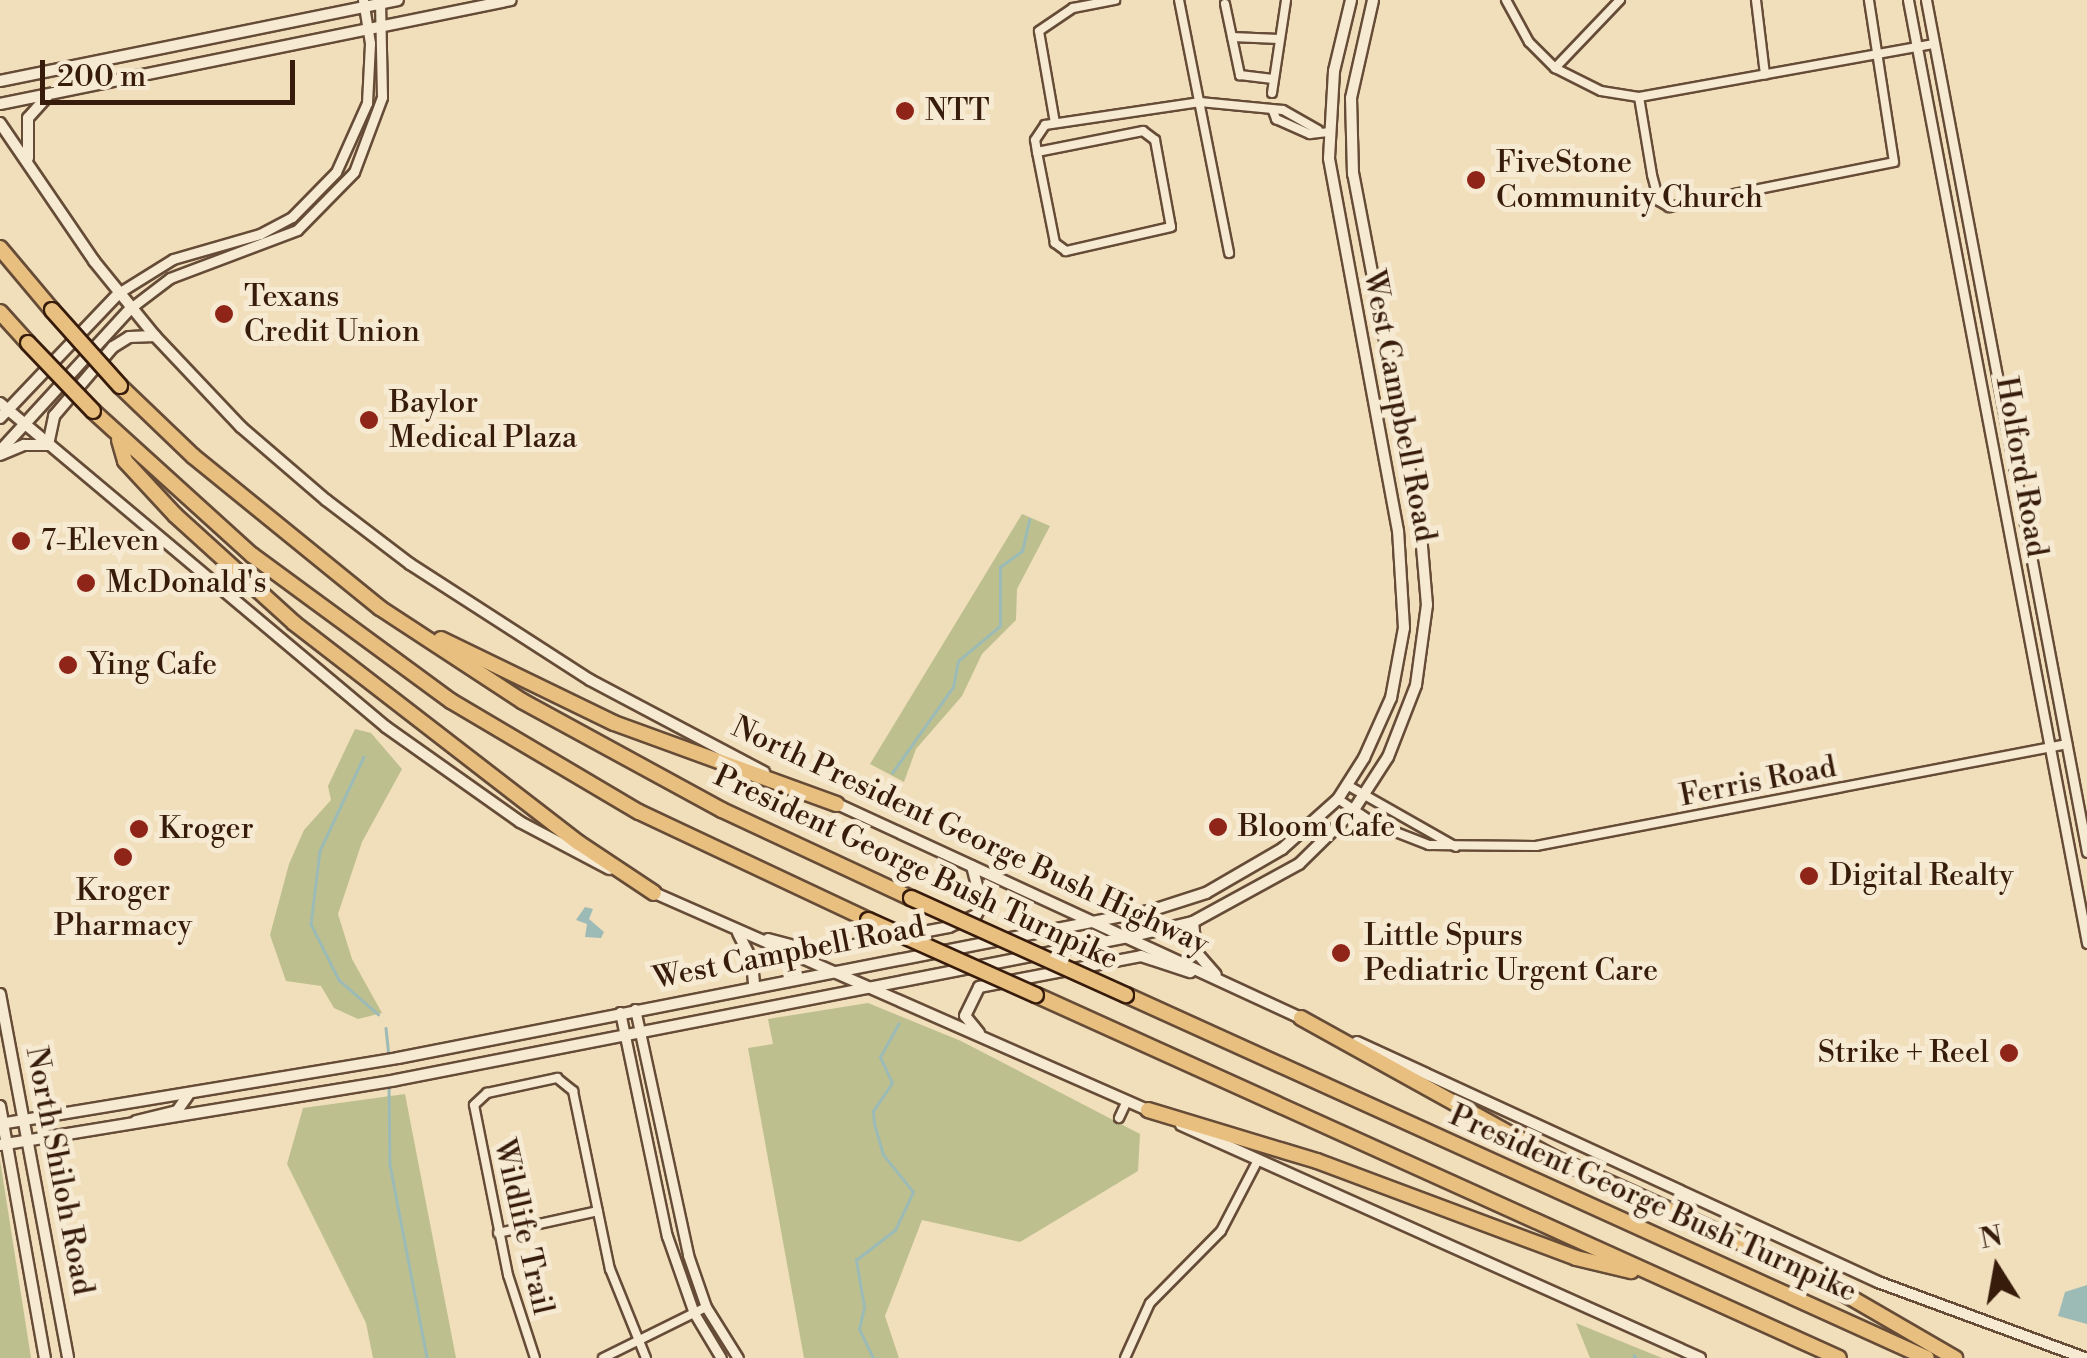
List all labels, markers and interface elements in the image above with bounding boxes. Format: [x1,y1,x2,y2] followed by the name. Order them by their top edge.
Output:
[45,40,300,102] scale bar
[57,58,146,96] text: 200 m
[925,93,990,129] place label: NTT
[894,100,916,122] marker: NTT
[1496,145,1763,216] place label: FiveStone Community Church
[1465,169,1487,191] marker: FiveStone Community Church
[1355,267,1443,545] street label: West Campbell Road
[244,279,420,350] place label: Texans Credit Union
[213,303,235,325] marker: Texans Credit Union
[1987,374,2055,560] street label: Holford Road
[389,385,577,456] place label: Baylor Medical Plaza
[358,409,380,431] marker: Baylor Medical Plaza
[41,523,159,559] place label: 7-Eleven
[10,530,32,552] marker: 7-Eleven
[106,565,267,601] place label: McDonald's
[75,572,97,594] marker: McDonald's
[88,647,217,683] place label: Ying Cafe
[57,654,79,676] marker: Ying Cafe
[726,709,1214,963] street label: North President George Bush Highway
[1677,749,1839,815] street label: Ferris Road
[708,758,1124,978] street label: President George Bush Turnpike
[1238,809,1395,845] place label: Bloom Cafe
[159,811,254,847] place label: Kroger
[1207,816,1229,838] marker: Bloom Cafe
[128,818,150,840] marker: Kroger
[112,846,134,868] marker: Kroger Pharmacy
[1829,858,2014,894] place label: Digital Realty
[1798,865,1820,887] marker: Digital Realty
[54,873,192,944] place label: Kroger Pharmacy
[650,909,928,997] street label: West Campbell Road
[1364,918,1658,988] place label: Little Spurs Pediatric Urgent Care
[1328,940,1354,966] marker: Little Spurs Pediatric Urgent Care
[1818,1035,1989,1071] place label: Strike + Reel
[1998,1042,2020,1064] marker: Strike + Reel
[17,1044,101,1298] street label: North Shiloh Road
[1444,1098,1862,1310] street label: President George Bush Turnpike
[485,1136,561,1318] street label: Wildlife Trail
[1947,1218,2047,1318] north arrow
[1977,1219,2005,1257] text: N

